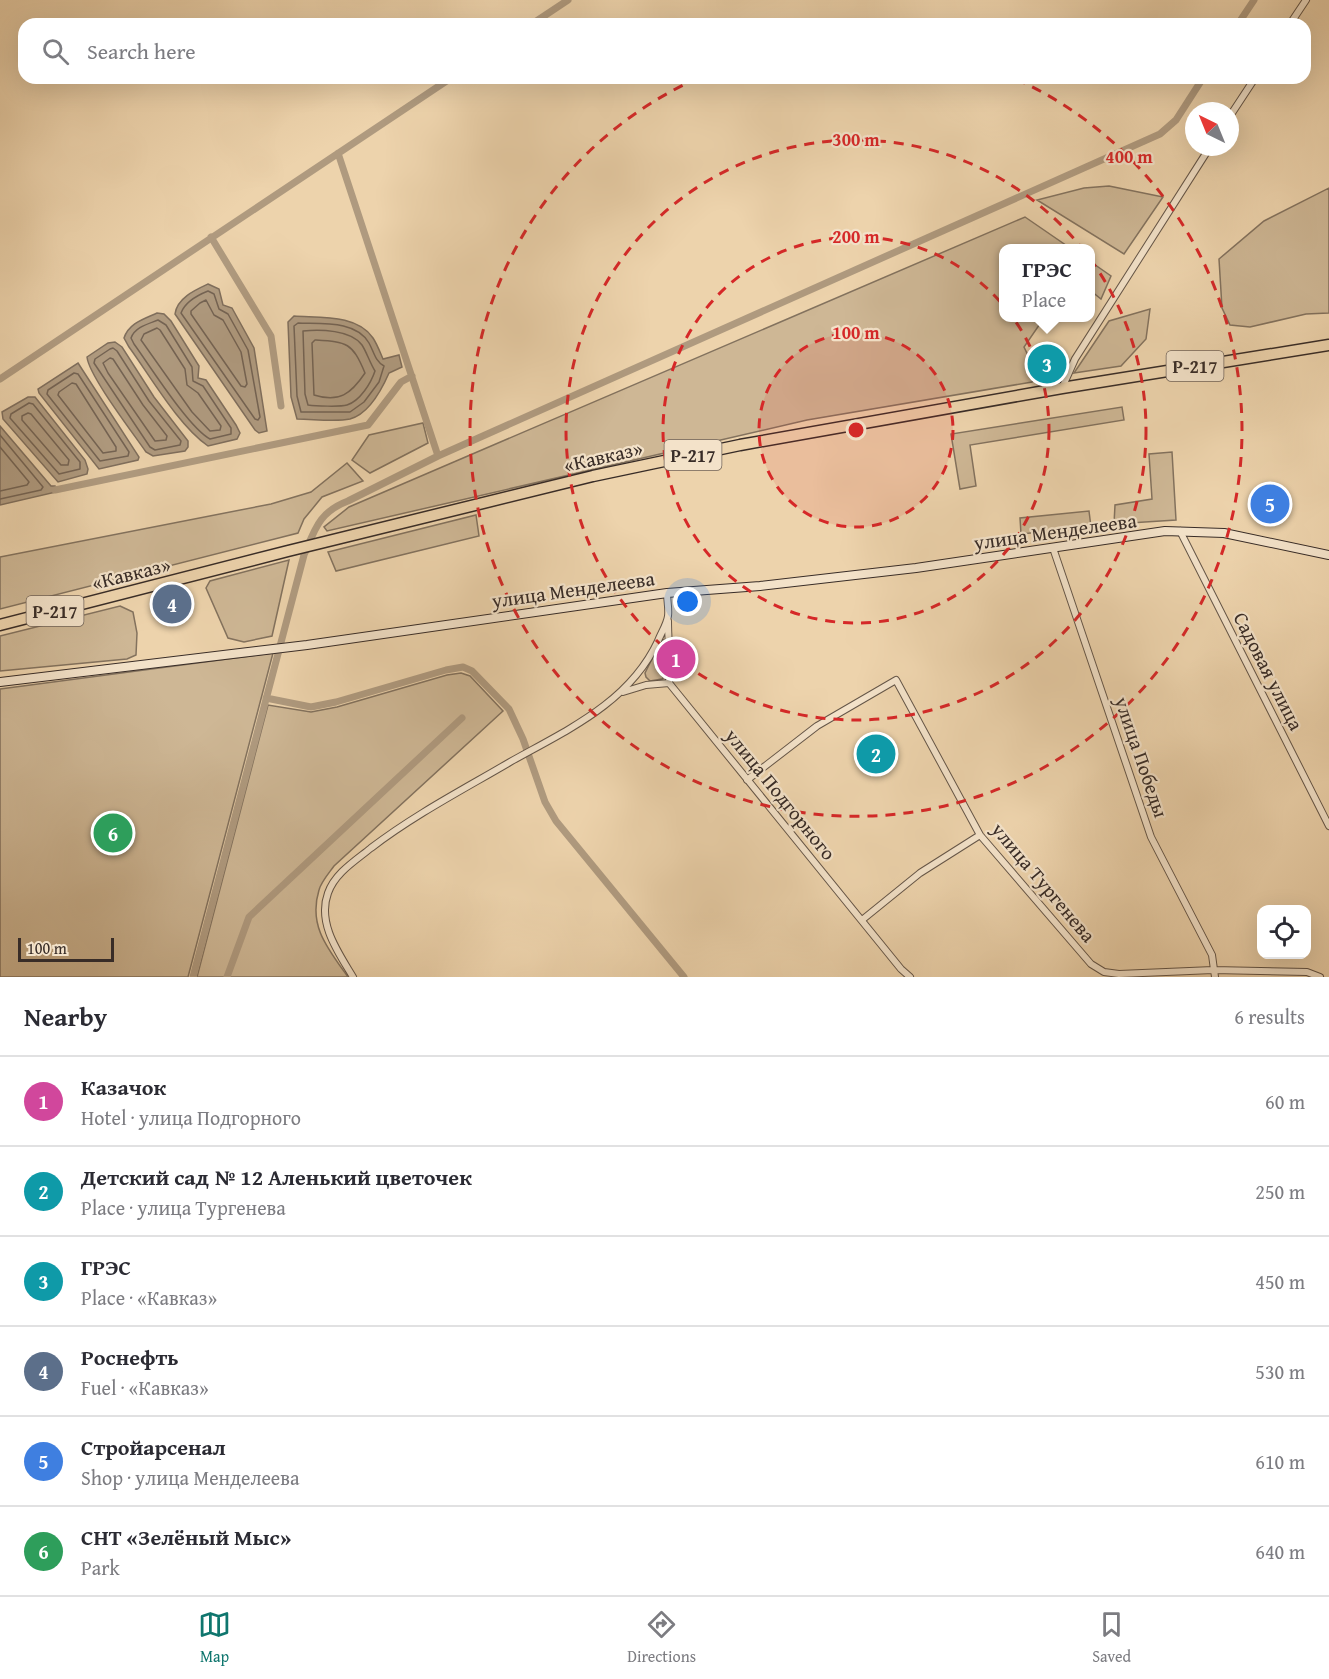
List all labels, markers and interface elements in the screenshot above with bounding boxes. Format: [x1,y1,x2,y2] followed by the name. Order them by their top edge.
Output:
[18,18,1311,84] search box
[39,35,72,68] icon: search
[87,35,196,67] text: Search here
[1185,102,1239,156] north arrow
[832,126,880,153] text: 300 m
[1105,143,1153,170] text: 400 m
[832,223,880,250] text: 200 m
[999,244,1095,322] popup
[1022,253,1072,285] text: ГРЭС
[1022,285,1066,314] text: Place
[832,319,880,346] text: 100 m
[1028,342,1066,386] pin: 3
[1166,351,1224,381] road number: Р-217
[846,420,866,440] centre of rings
[561,433,645,479] street label: «Кавказ»
[664,440,722,470] road number: Р-217
[1250,482,1290,526] pin: 5
[971,505,1139,557] street label: улица Менделеева
[89,549,173,597] street label: «Кавказ»
[489,563,657,615] street label: улица Менделеева
[152,582,192,626] pin: 4
[673,587,702,616] your location
[26,596,84,626] road number: Р-217
[1227,607,1311,736] street label: Садовая улица
[656,636,696,682] pin: 1
[1107,692,1176,821] street label: улица Победы
[718,721,843,866] street label: улица Подгорного
[856,732,896,777] pin: 2
[94,810,132,856] pin: 6
[984,815,1103,949] street label: улица Тургенева
[1257,905,1311,959] map controls
[1257,905,1311,959] button: locate
[18,935,114,962] scale bar
[27,936,67,960] text: 100 m
[24,997,107,1036] text: Nearby
[1234,1002,1305,1031] text: 6 results
[81,1071,166,1103] text: Казачок
[38,1087,49,1116] text: 1
[1265,1087,1305,1116] text: 60 m
[81,1103,301,1132] text: Hotel · улица Подгорного
[81,1161,472,1193] text: Детский сад № 12 Аленький цветочек
[38,1177,49,1206] text: 2
[1255,1177,1305,1206] text: 250 m
[81,1193,286,1222] text: Place · улица Тургенева
[81,1251,131,1283] text: ГРЭС
[38,1267,49,1296] text: 3
[1255,1267,1305,1296] text: 450 m
[81,1283,217,1312] text: Place · «Кавказ»
[81,1341,178,1373] text: Роснефть
[38,1357,49,1386] text: 4
[1255,1357,1305,1386] text: 530 m
[81,1373,209,1402] text: Fuel · «Кавказ»
[81,1431,226,1463] text: Стройарсенал
[38,1447,49,1476] text: 5
[1255,1447,1305,1476] text: 610 m
[81,1463,300,1492] text: Shop · улица Менделеева
[81,1521,291,1553] text: СНТ «Зелёный Мыс»
[38,1537,49,1566] text: 6
[1255,1537,1305,1566] text: 640 m
[81,1553,120,1582] text: Park
[198,1608,231,1668] tab: Map
[627,1608,696,1668] tab: Directions
[1092,1608,1131,1668] tab: Saved

